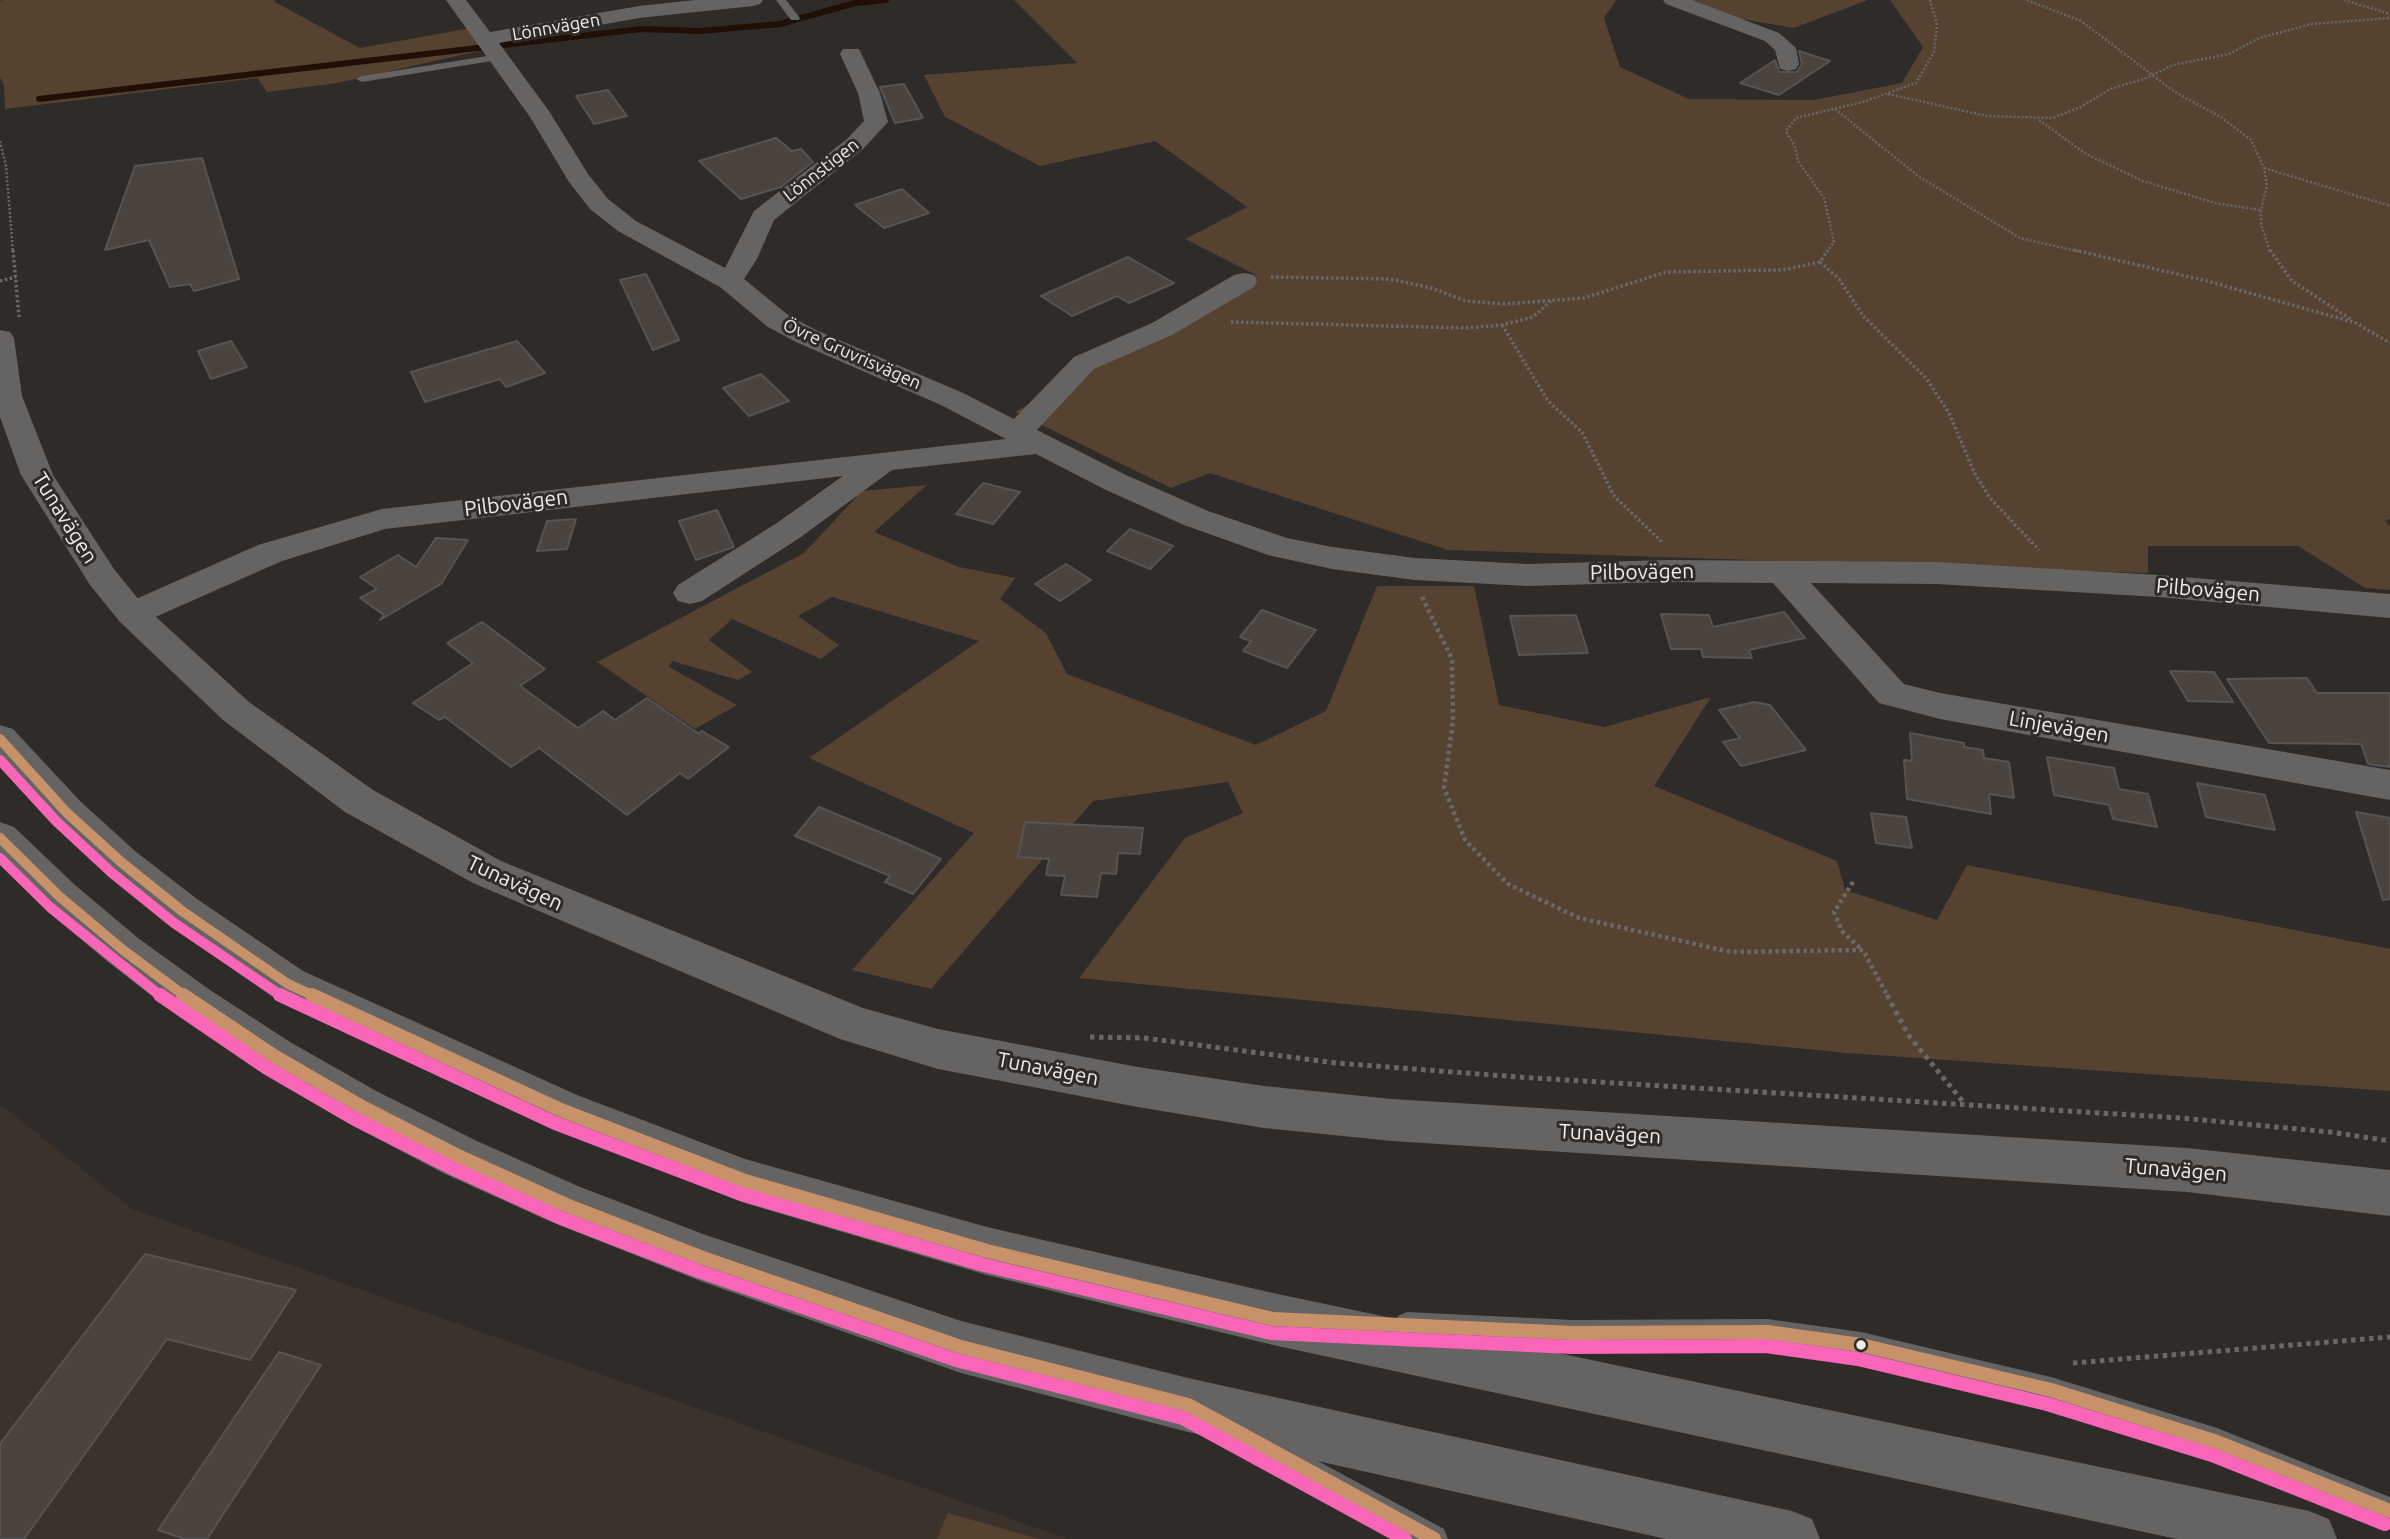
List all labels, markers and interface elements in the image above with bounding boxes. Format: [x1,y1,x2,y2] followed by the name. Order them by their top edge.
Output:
[510,9,602,45] street label: Lönnvägen
[779,134,863,206] street label: Lönnstigen
[780,314,924,394] street label: Övre Gruvrisvägen
[27,468,103,568] street label: Tunavägen
[463,484,569,522] street label: Pilbovägen
[1590,558,1694,586] street label: Pilbovägen
[2155,573,2261,607] street label: Pilbovägen
[2007,706,2111,748] street label: Linjevägen
[463,850,567,916] street label: Tunavägen
[995,1047,1101,1091] street label: Tunavägen
[1558,1119,1662,1149] street label: Tunavägen
[2124,1153,2228,1187] street label: Tunavägen
[1854,1338,1868,1352] unlabelled marker

